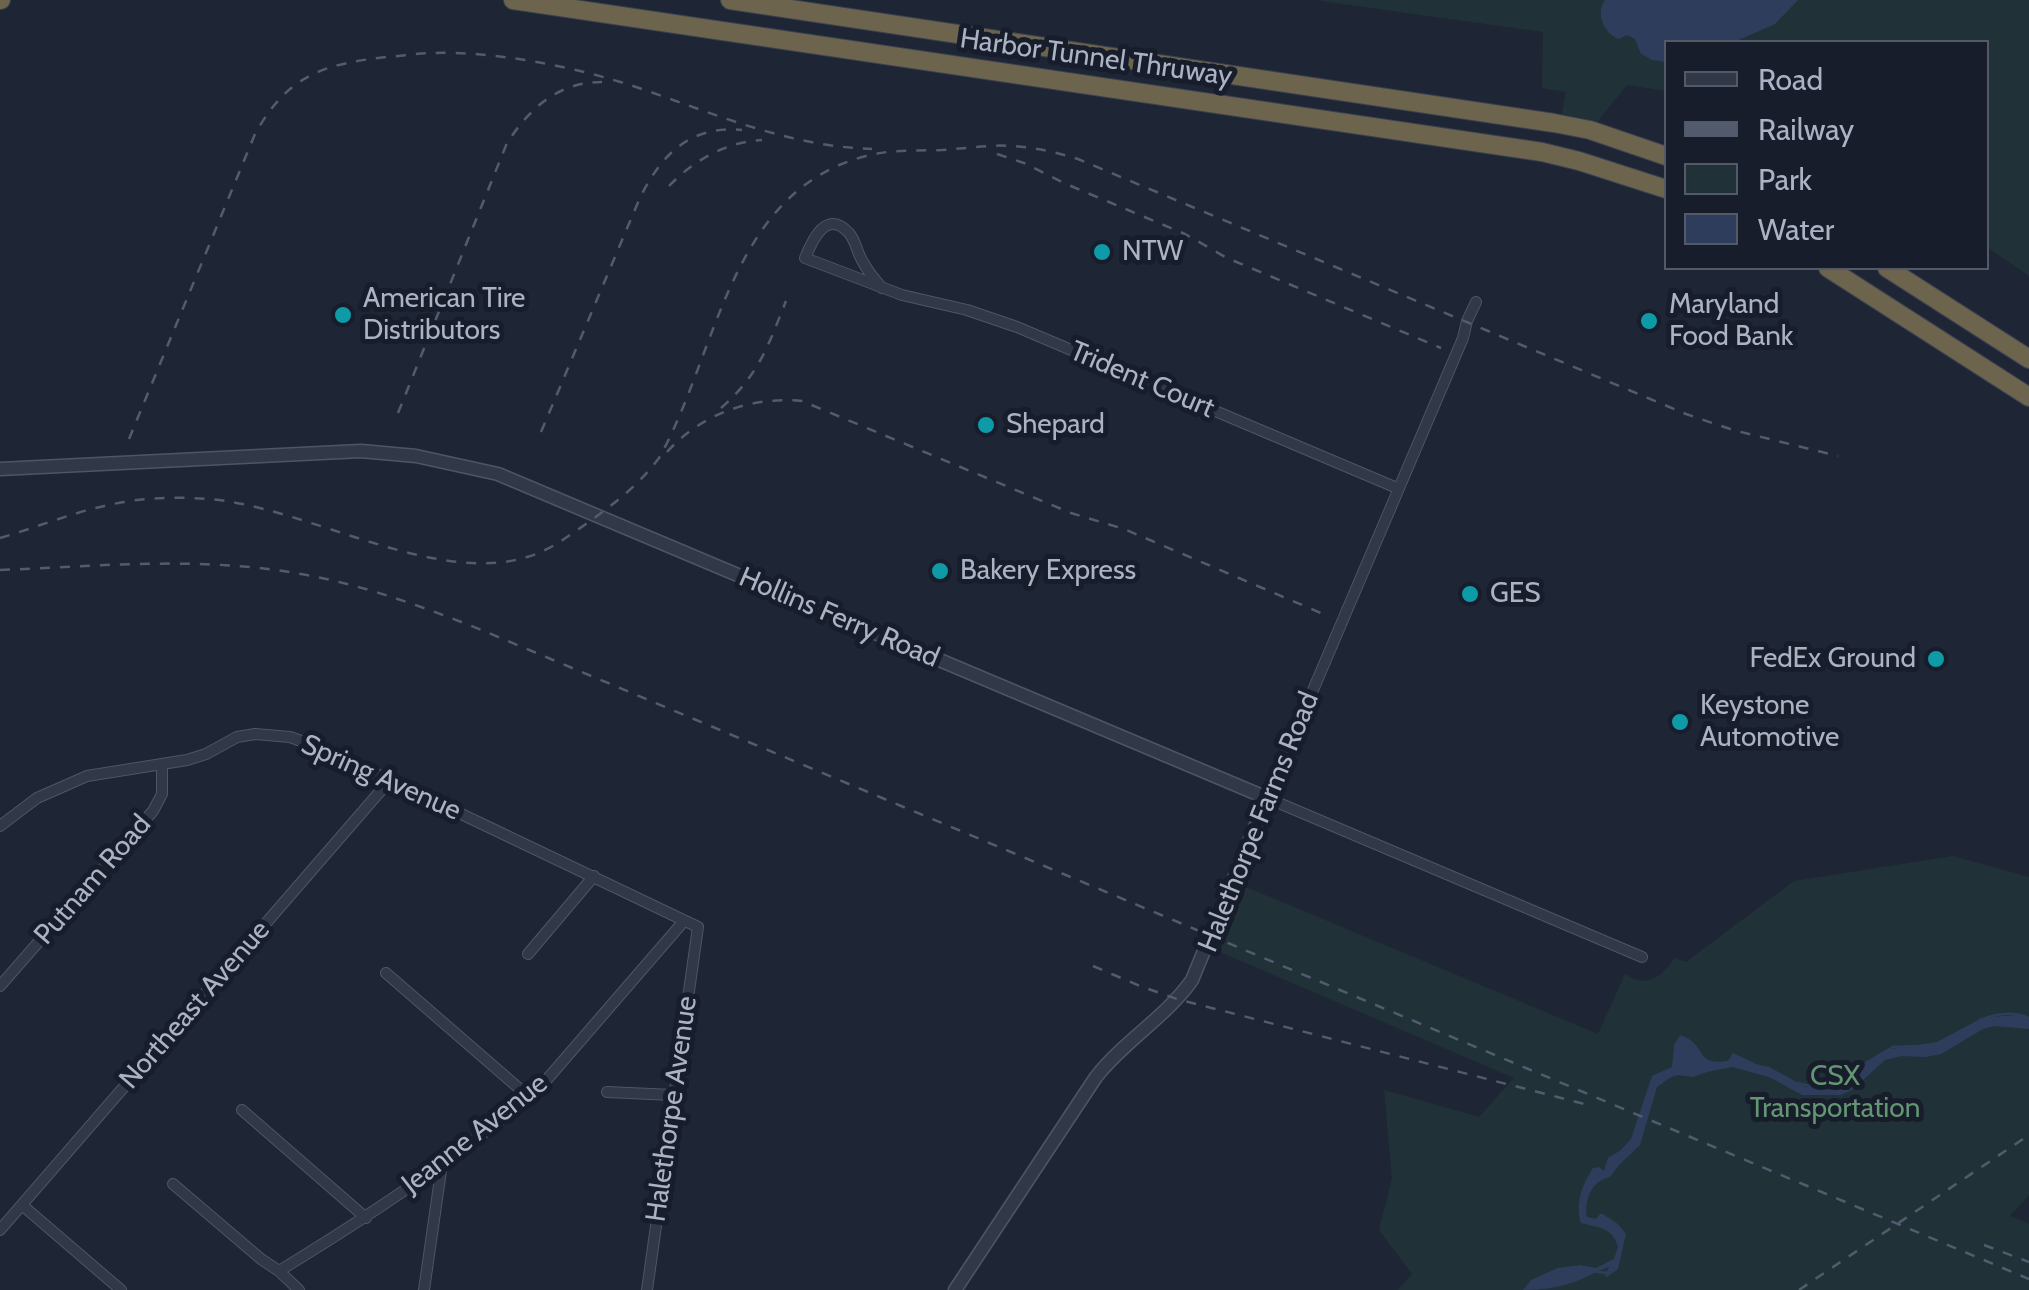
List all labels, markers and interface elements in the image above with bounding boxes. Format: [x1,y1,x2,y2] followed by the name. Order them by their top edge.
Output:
[958,22,1234,94] street label: Harbor Tunnel Thruway
[1664,40,1989,270] legend
[1758,61,1823,98] text: Road
[1758,111,1854,148] text: Railway
[1758,161,1812,198] text: Park
[1758,211,1834,248] text: Water
[1122,235,1183,269] place label: NTW
[1091,241,1113,263] marker: NTW
[363,282,525,348] place label: American Tire Distributors
[1669,288,1793,354] place label: Maryland Food Bank
[332,304,354,326] marker: American Tire Distributors
[1638,310,1660,332] marker: Maryland Food Bank
[1065,335,1219,425] street label: Trident Court
[1006,408,1105,442] place label: Shepard
[975,414,997,436] marker: Shepard
[960,554,1136,588] place label: Bakery Express
[929,560,951,582] marker: Bakery Express
[734,561,944,675] street label: Hollins Ferry Road
[1490,577,1541,611] place label: GES
[1459,583,1481,605] marker: GES
[1750,642,1916,676] place label: FedEx Ground
[1925,648,1947,670] marker: FedEx Ground
[1191,687,1327,957] street label: Halethorpe Farms Road
[1700,689,1839,755] place label: Keystone Automotive
[1669,711,1691,733] marker: Keystone Automotive
[296,728,466,828] street label: Spring Avenue
[28,808,158,952] street label: Putnam Road
[113,914,277,1096] street label: Northeast Avenue
[640,994,704,1224] street label: Halethorpe Avenue
[1750,1060,1920,1126] park label: CSX Transportation
[396,1067,554,1201] street label: Jeanne Avenue

